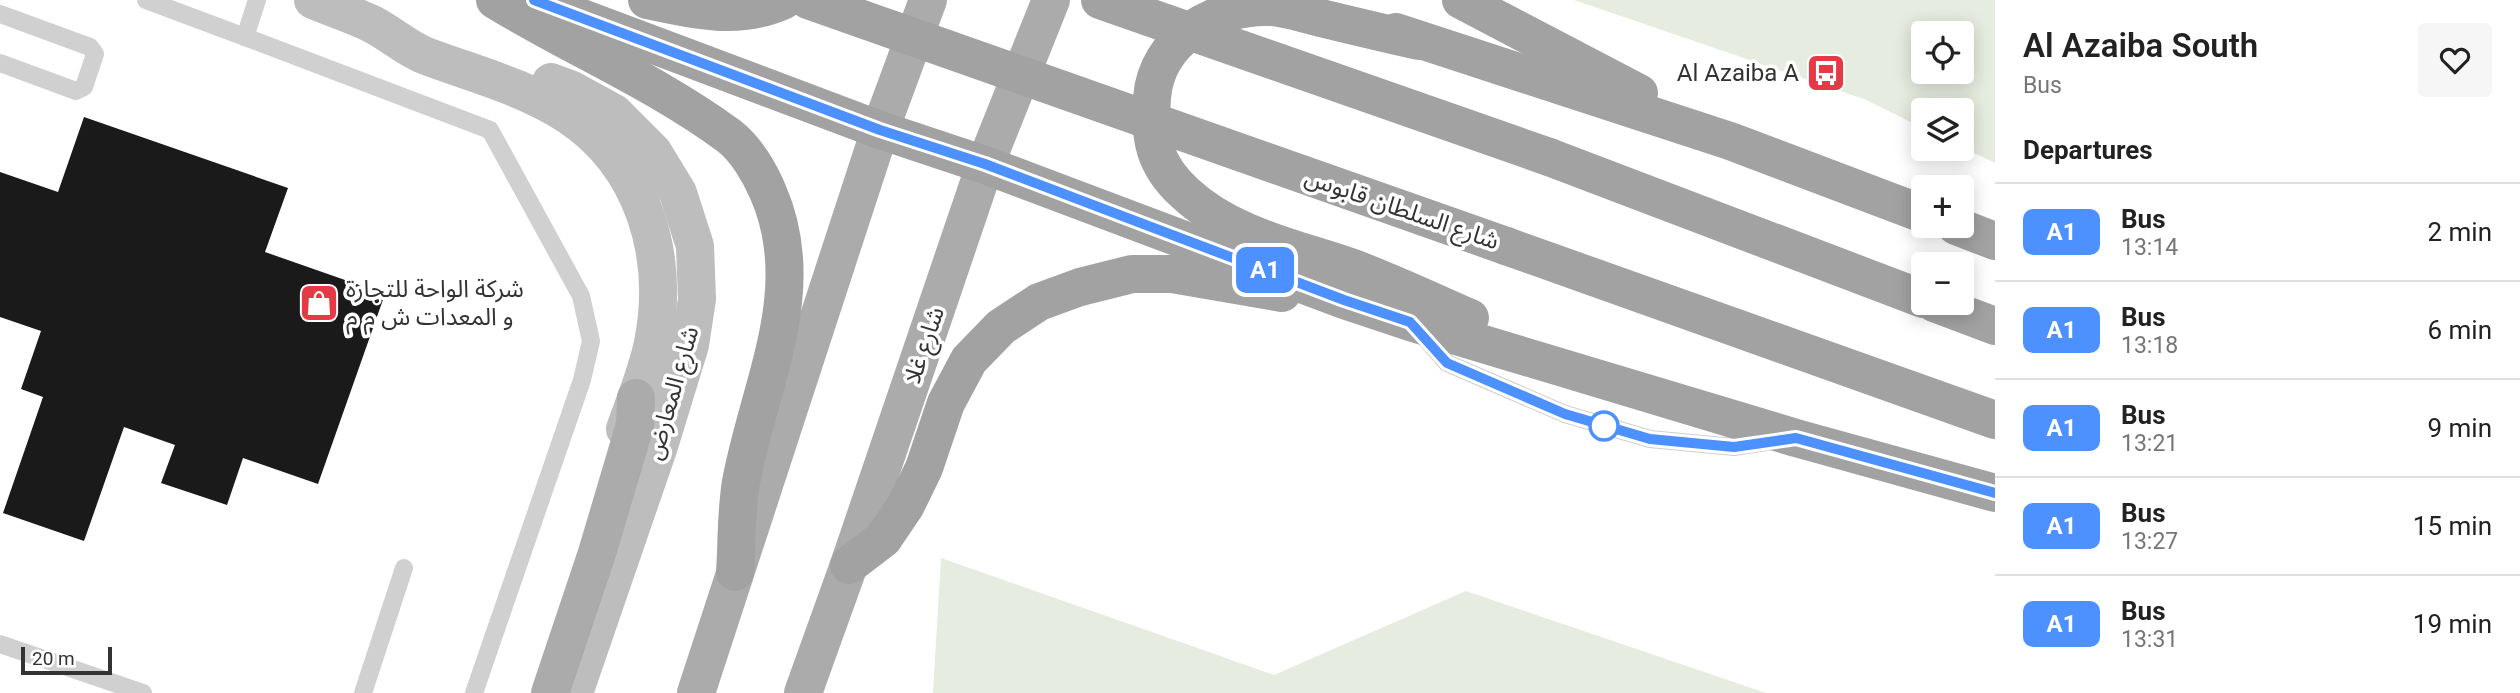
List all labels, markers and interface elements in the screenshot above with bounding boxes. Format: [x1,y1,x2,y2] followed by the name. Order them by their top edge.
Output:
[1911,21,1974,315] map controls
[1911,21,1974,84] button: locate
[2418,23,2492,97] button: heart
[2023,26,2258,65] text: Al Azaiba South
[1805,52,1847,94] bus stop icon: Al Azaiba A
[1677,59,1799,87] place label: Al Azaiba A
[2023,72,2062,99] text: Bus
[1911,98,1974,161] button: layers
[2023,135,2153,165] text: Departures
[1300,163,1503,258] street label: شارع السلطان قابوس
[1911,175,1974,238] button: +
[2121,204,2166,234] text: Bus
[2427,217,2492,247] text: 2 min
[2047,218,2076,246] text: A1
[2121,234,2178,261] text: 13:14
[1234,247,1296,293] line badge: A1
[1911,252,1974,315] button: −
[1250,256,1280,284] text: A1
[346,275,524,335] place label: شركة الواحة للتجارة و المعدات ش م م
[298,282,340,324] shop icon: شركة الواحة للتجارة و المعدات ش م م
[2121,302,2166,332] text: Bus
[898,303,953,388] street label: شارع غلا
[2427,315,2492,345] text: 6 min
[2047,316,2076,344] text: A1
[640,323,707,464] street label: شارع المعارض
[2121,332,2178,359] text: 13:18
[2121,400,2166,430] text: Bus
[1589,411,1619,441] unlabelled marker
[2427,413,2492,443] text: 9 min
[2047,414,2076,442] text: A1
[2121,430,2178,457] text: 13:21
[2121,498,2166,528] text: Bus
[2413,511,2492,541] text: 15 min
[2047,512,2076,540] text: A1
[2121,528,2178,555] text: 13:27
[2121,596,2166,626] text: Bus
[2413,609,2492,639] text: 19 min
[2047,610,2076,638] text: A1
[2121,626,2178,653] text: 13:31
[21,644,112,676] scale bar
[32,647,75,670] text: 20 m

